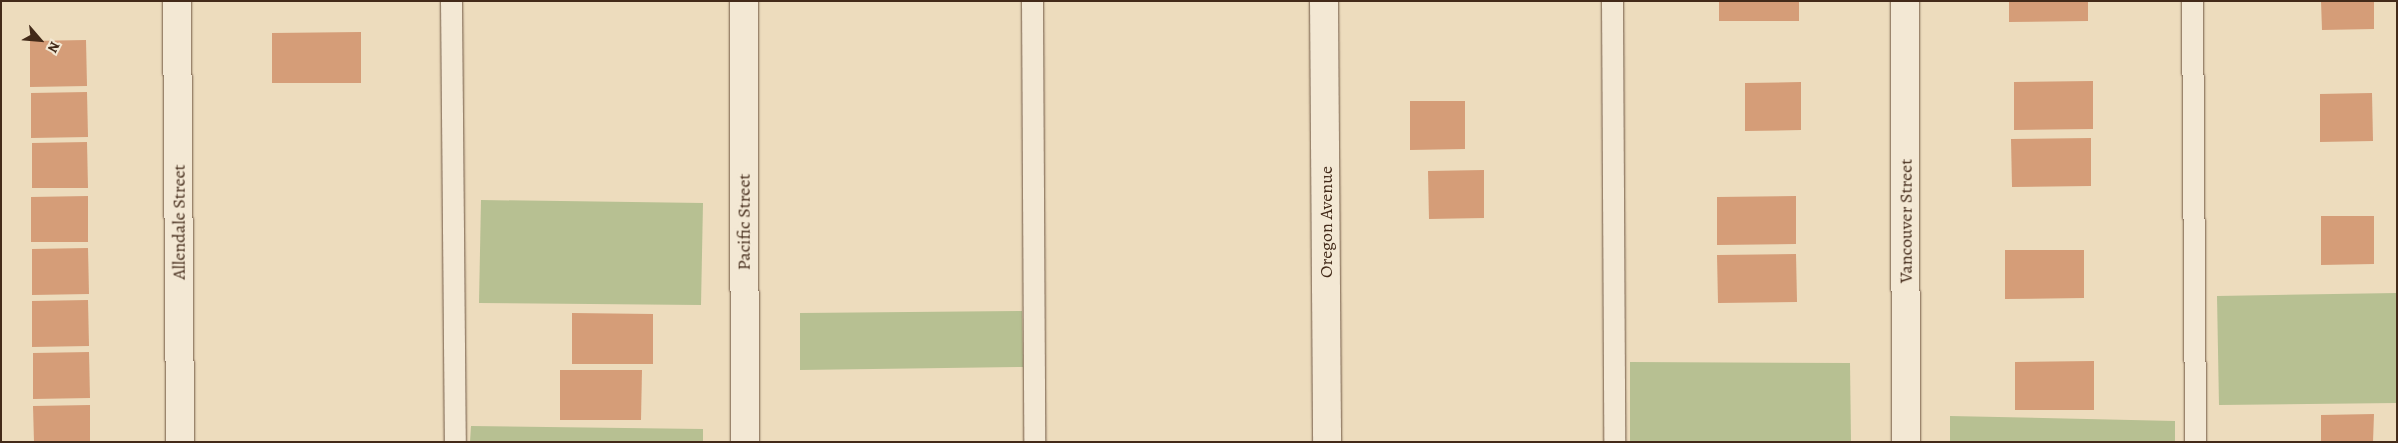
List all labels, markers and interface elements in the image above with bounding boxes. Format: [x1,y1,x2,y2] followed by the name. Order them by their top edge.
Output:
[15,15,65,65] north arrow
[43,38,65,56] text: N
[1895,159,1917,283] street label: Vancouver Street
[168,164,190,280] street label: Allendale Street
[1315,166,1337,278] street label: Oregon Avenue
[733,174,755,270] street label: Pacific Street

